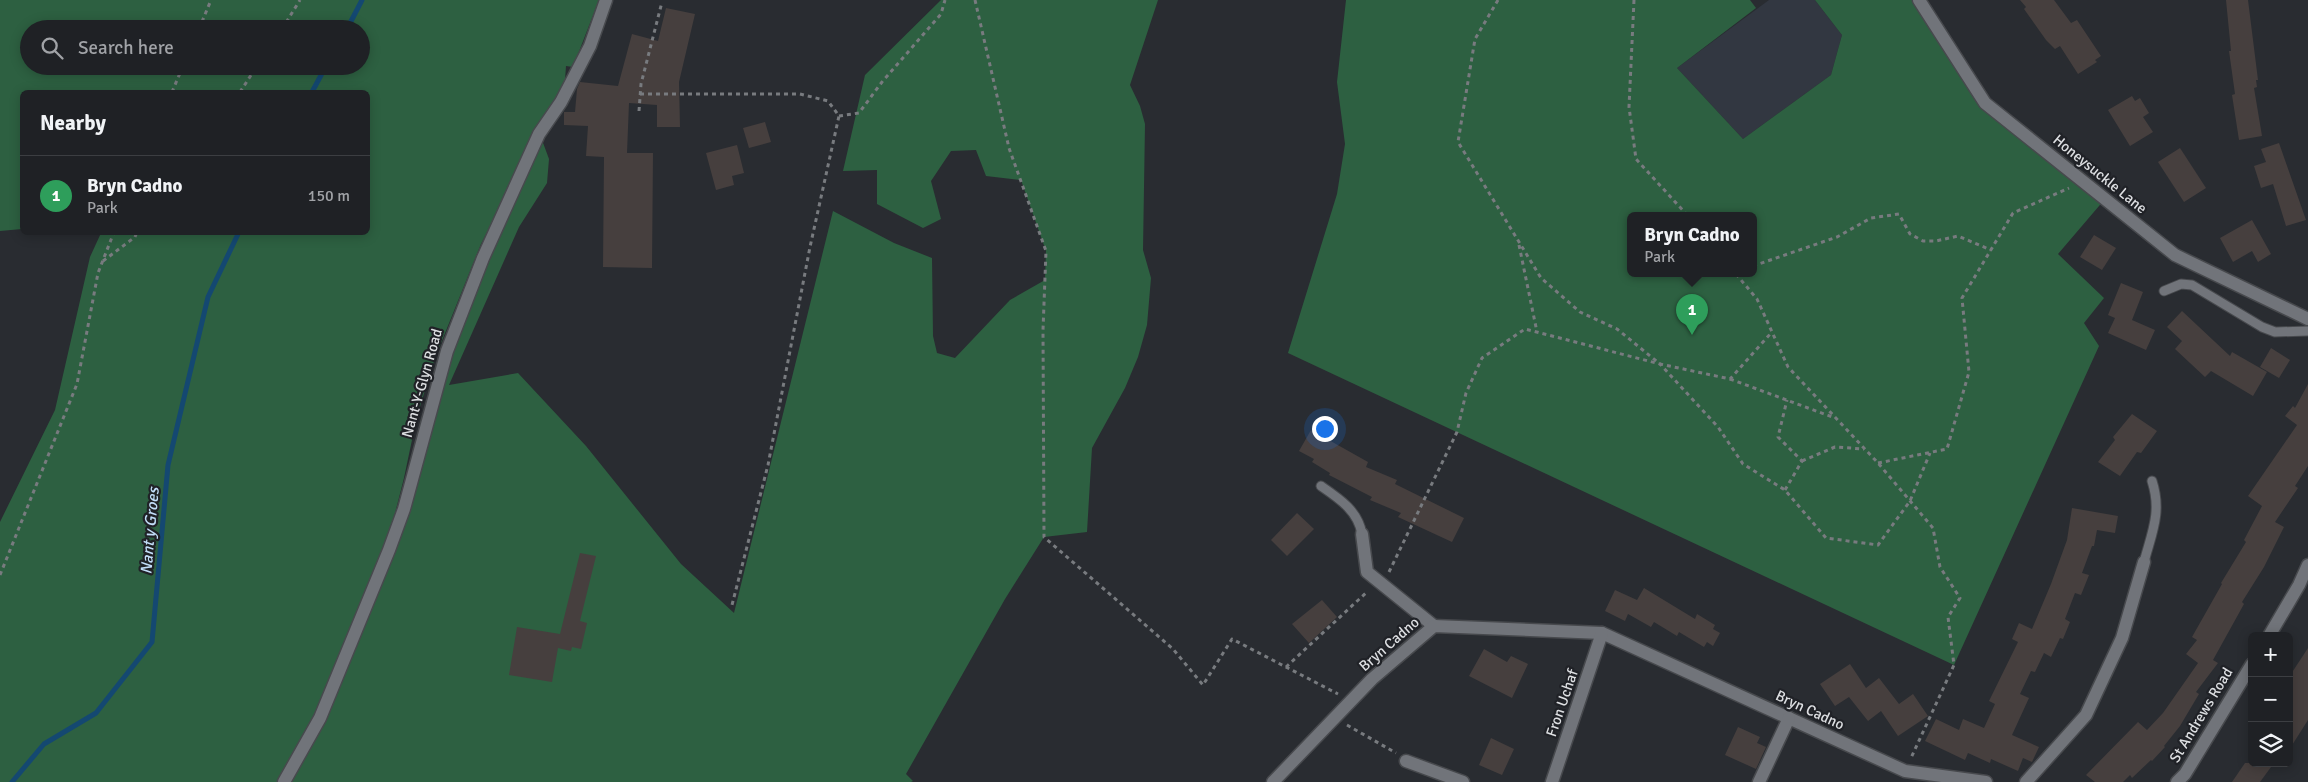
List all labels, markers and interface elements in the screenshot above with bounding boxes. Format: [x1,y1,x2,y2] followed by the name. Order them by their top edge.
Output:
[20,20,370,75] search box
[38,34,66,62] icon: search
[78,36,174,60] text: Search here
[40,110,106,136] text: Nearby
[2049,131,2151,217] street label: Honeysuckle Lane
[87,174,183,198] text: Bryn Cadno
[52,186,60,206] text: 1
[308,186,350,206] text: 150 m
[87,198,118,218] text: Park
[1627,212,1757,277] popup
[1644,223,1740,247] text: Bryn Cadno
[1644,247,1675,267] text: Park
[1676,294,1708,335] pin: 1
[398,326,446,440] street label: Nant-Y-Glyn Road
[1312,416,1338,442] your location
[136,485,164,575] water label: Nant y Groes
[1355,613,1423,675] street label: Bryn Cadno
[2248,632,2293,767] map controls
[2248,632,2293,677] button: +
[2166,664,2236,766] street label: St Andrews Road
[1542,666,1582,739] street label: Fron Uchaf
[2248,677,2293,722] button: −
[1773,686,1847,734] street label: Bryn Cadno
[2248,722,2293,767] button: layers

